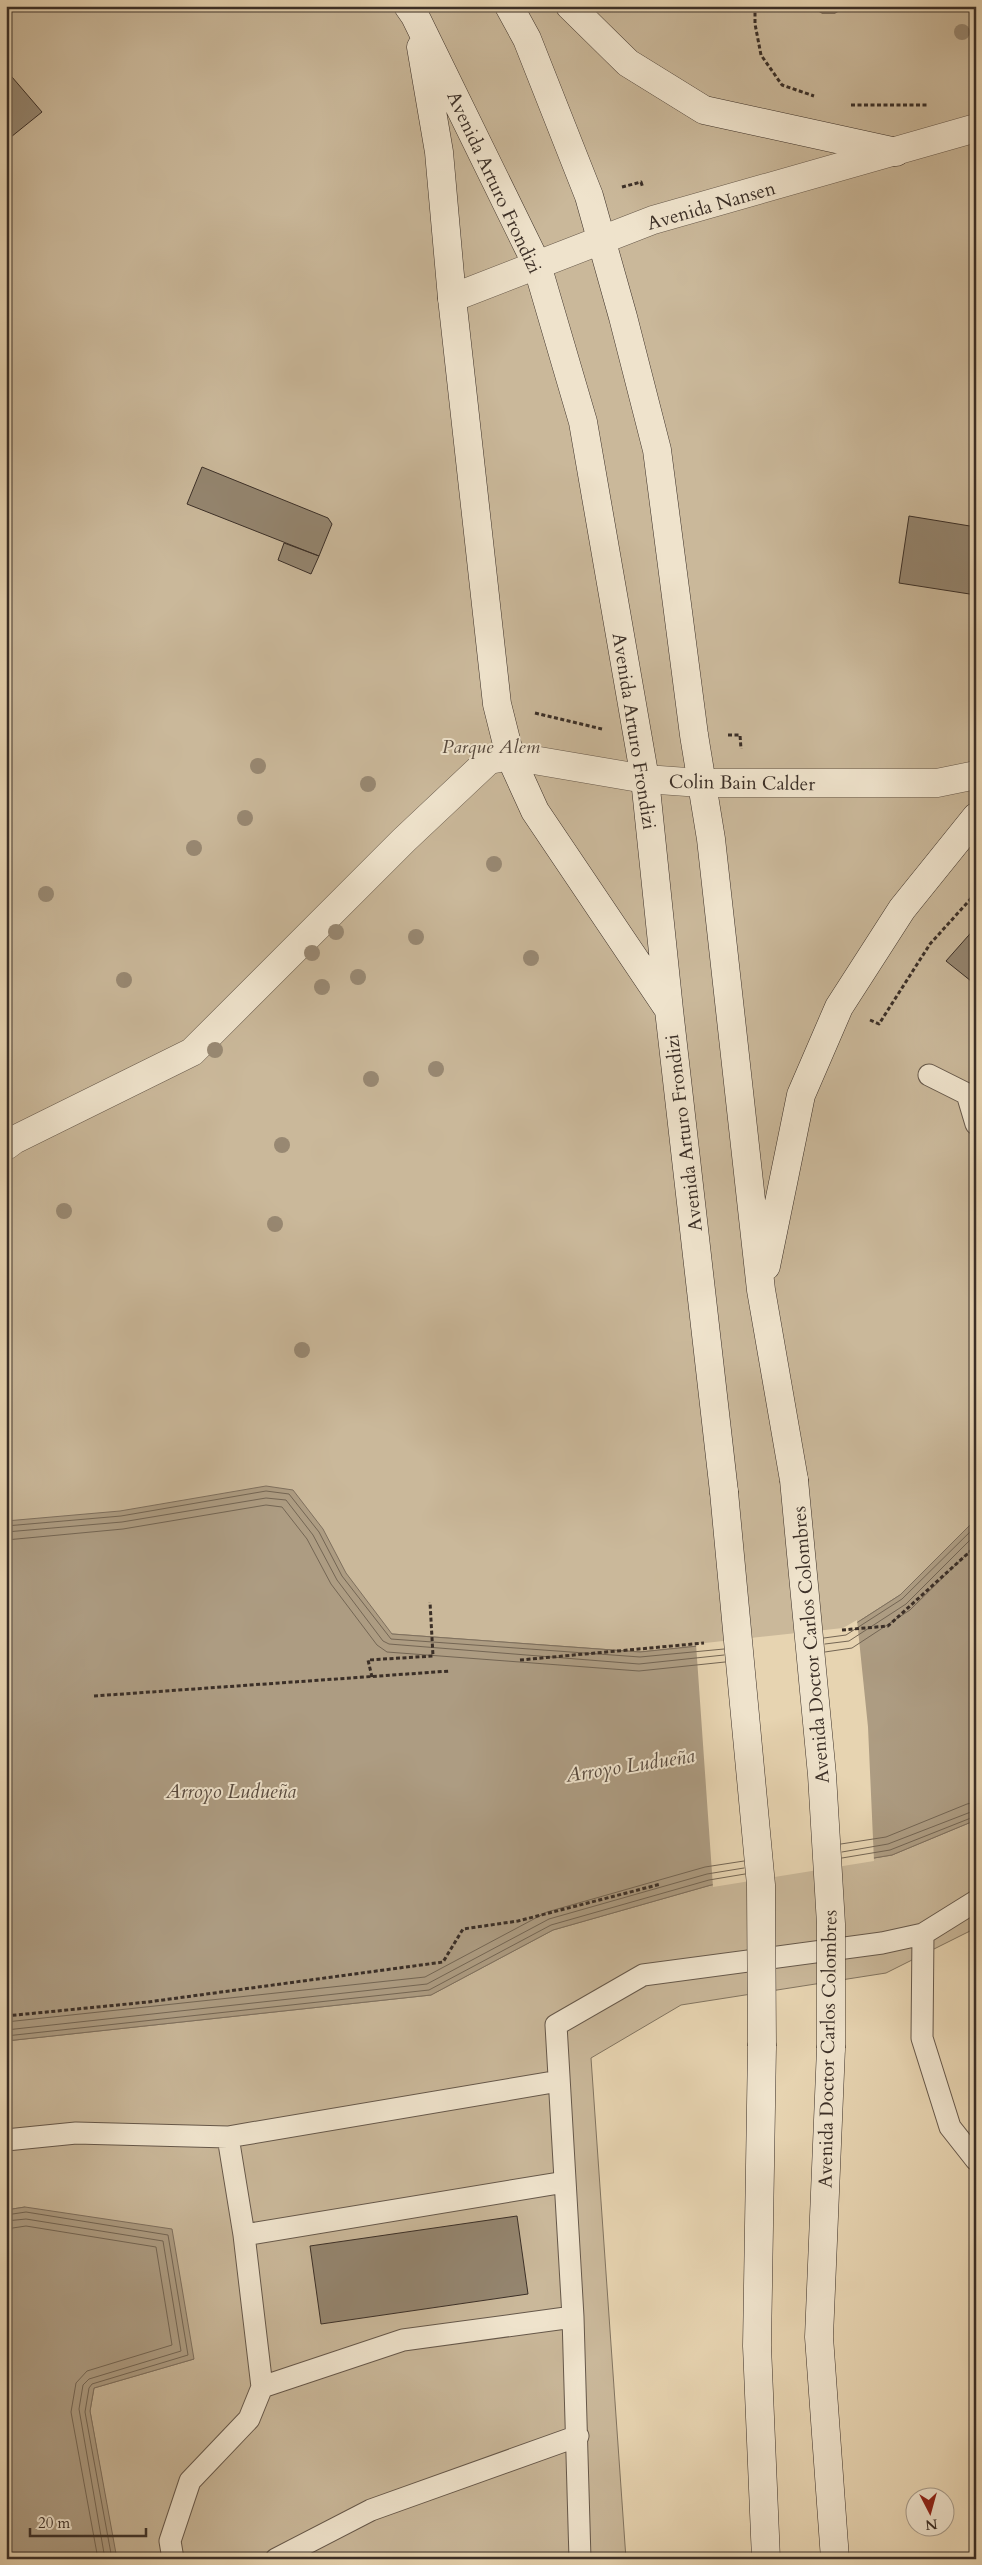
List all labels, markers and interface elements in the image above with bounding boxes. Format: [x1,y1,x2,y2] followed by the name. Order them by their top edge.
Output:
[440,87,548,278] street label: Avenida Arturo Frondizi
[644,175,779,237] street label: Avenida Nansen
[606,631,662,831] street label: Avenida Arturo Frondizi
[442,734,541,760] park label: Parque Alem
[669,769,816,797] street label: Colin Bain Calder
[659,1033,709,1233] street label: Avenida Arturo Frondizi
[786,1505,836,1785] street label: Avenida Doctor Carlos Colombres
[563,1742,697,1789] water label: Arroyo Ludueña
[165,1778,296,1805] water label: Arroyo Ludueña
[813,1910,843,2188] street label: Avenida Doctor Carlos Colombres
[904,2488,954,2538] north arrow
[30,2505,146,2537] scale bar
[38,2513,70,2533] text: 20 m
[924,2514,938,2535] text: N

